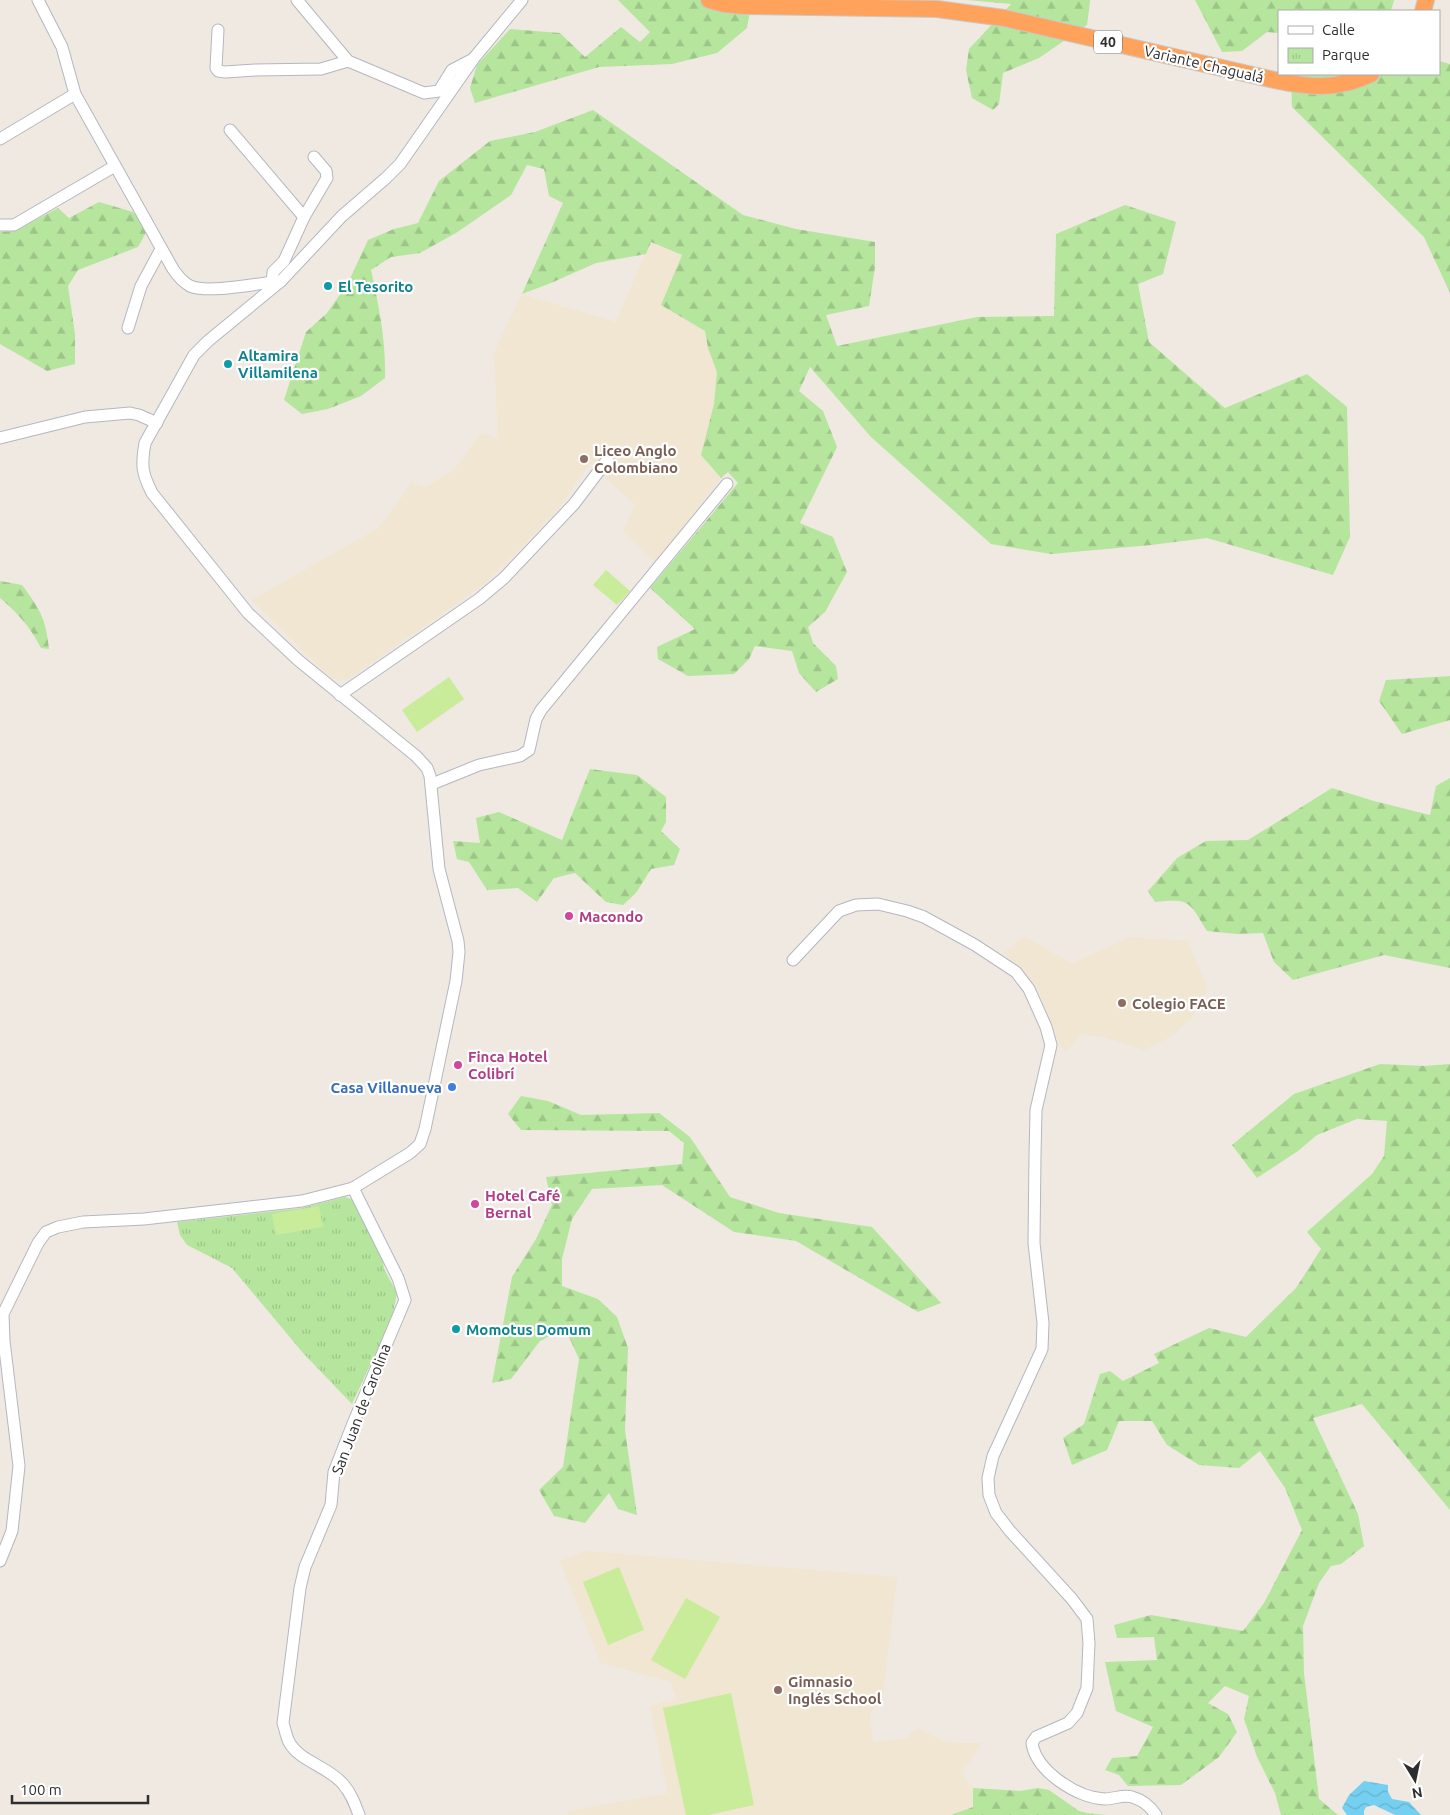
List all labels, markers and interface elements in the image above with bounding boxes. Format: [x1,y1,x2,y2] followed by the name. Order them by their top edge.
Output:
[1278,10,1440,75] legend
[1322,21,1355,38] text: Calle
[1094,31,1122,54] road number: 40
[1143,42,1265,86] street label: Variante Chagualá
[1322,46,1370,63] text: Parque
[338,278,413,295] place label: El Tesorito
[322,280,334,292] marker: El Tesorito
[238,347,318,381] place label: Altamira Villamilena
[222,358,234,370] marker: Altamira Villamilena
[594,442,678,476] place label: Liceo Anglo Colombiano
[578,453,590,465] marker: Liceo Anglo Colombiano
[579,908,643,925] place label: Macondo
[563,910,575,922] marker: Macondo
[1132,995,1226,1012] place label: Colegio FACE
[1116,997,1128,1009] marker: Colegio FACE
[468,1048,548,1082] place label: Finca Hotel Colibrí
[452,1059,464,1071] marker: Finca Hotel Colibrí
[331,1079,442,1096] place label: Casa Villanueva
[446,1081,458,1093] marker: Casa Villanueva
[485,1187,560,1221] place label: Hotel Café Bernal
[469,1198,481,1210] marker: Hotel Café Bernal
[466,1321,591,1338] place label: Momotus Domum
[450,1323,462,1335] marker: Momotus Domum
[328,1341,394,1477] street label: San Juan de Carolina
[788,1673,882,1707] place label: Gimnasio Inglés School
[772,1684,784,1696] marker: Gimnasio Inglés School
[1390,1755,1440,1805] north arrow
[12,1772,149,1804] scale bar
[20,1781,62,1798] text: 100 m
[1411,1784,1424,1802] text: N

